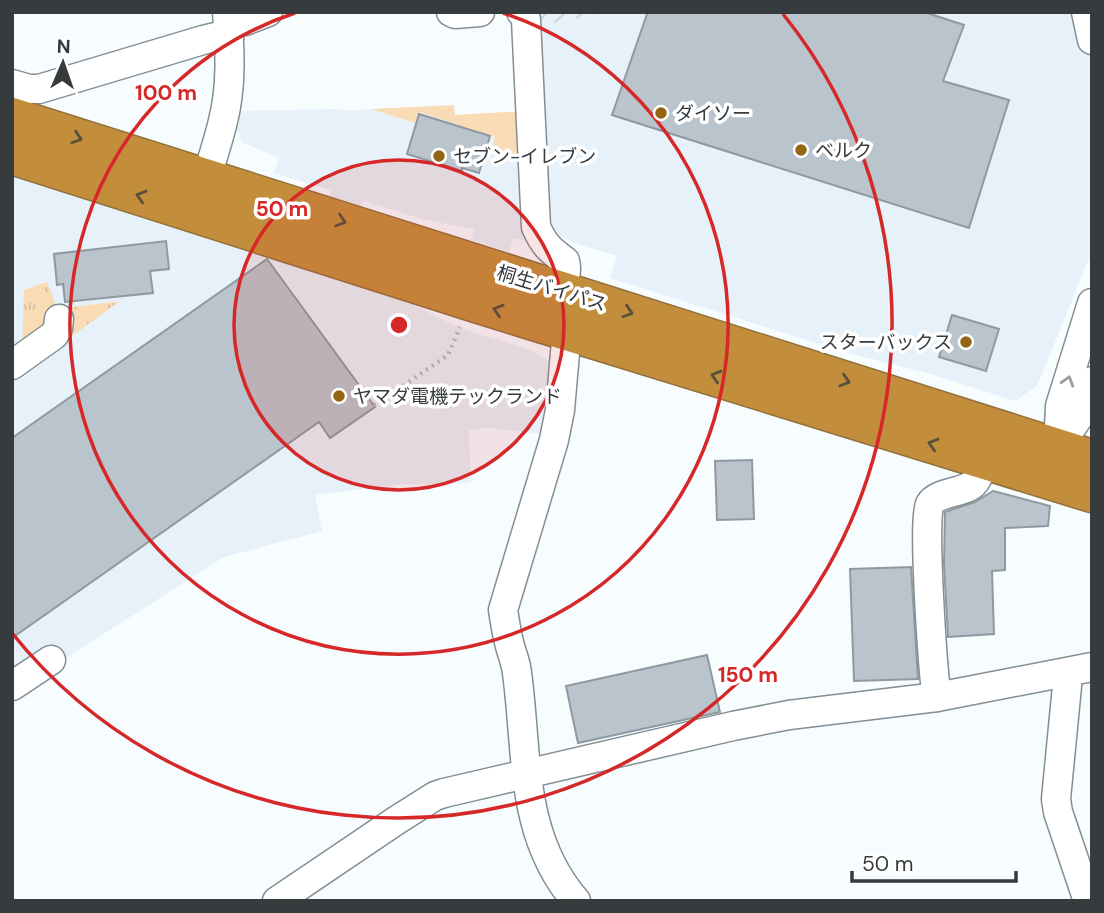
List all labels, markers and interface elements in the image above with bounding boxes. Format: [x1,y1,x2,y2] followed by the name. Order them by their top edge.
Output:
[28,28,98,98] north arrow
[56,34,71,59] text: N
[135,79,197,107] text: 100 m
[675,101,751,126] place label: ダイソー
[653,105,669,121] marker: ダイソー
[71,129,83,144] one-way arrow
[815,138,872,163] place label: ベルク
[793,142,809,158] marker: ベルク
[453,144,596,169] place label: セブン-イレブン
[431,148,447,164] marker: セブン-イレブン
[136,190,148,205] one-way arrow
[256,195,308,223] text: 50 m
[334,213,346,227] one-way arrow
[494,260,610,317] street label: 桐生バイパス
[492,303,504,318] one-way arrow
[622,303,634,318] one-way arrow
[387,313,411,337] centre of rings
[820,330,952,355] place label: スターバックス
[958,334,974,350] marker: スターバックス
[710,370,722,385] one-way arrow
[838,372,850,387] one-way arrow
[1059,375,1074,387] one-way arrow
[353,384,562,409] place label: ヤマダ電機テックランド
[331,388,347,404] marker: ヤマダ電機テックランド
[927,437,939,452] one-way arrow
[718,661,778,689] text: 150 m
[852,839,1016,883] scale bar
[862,850,913,878] text: 50 m

